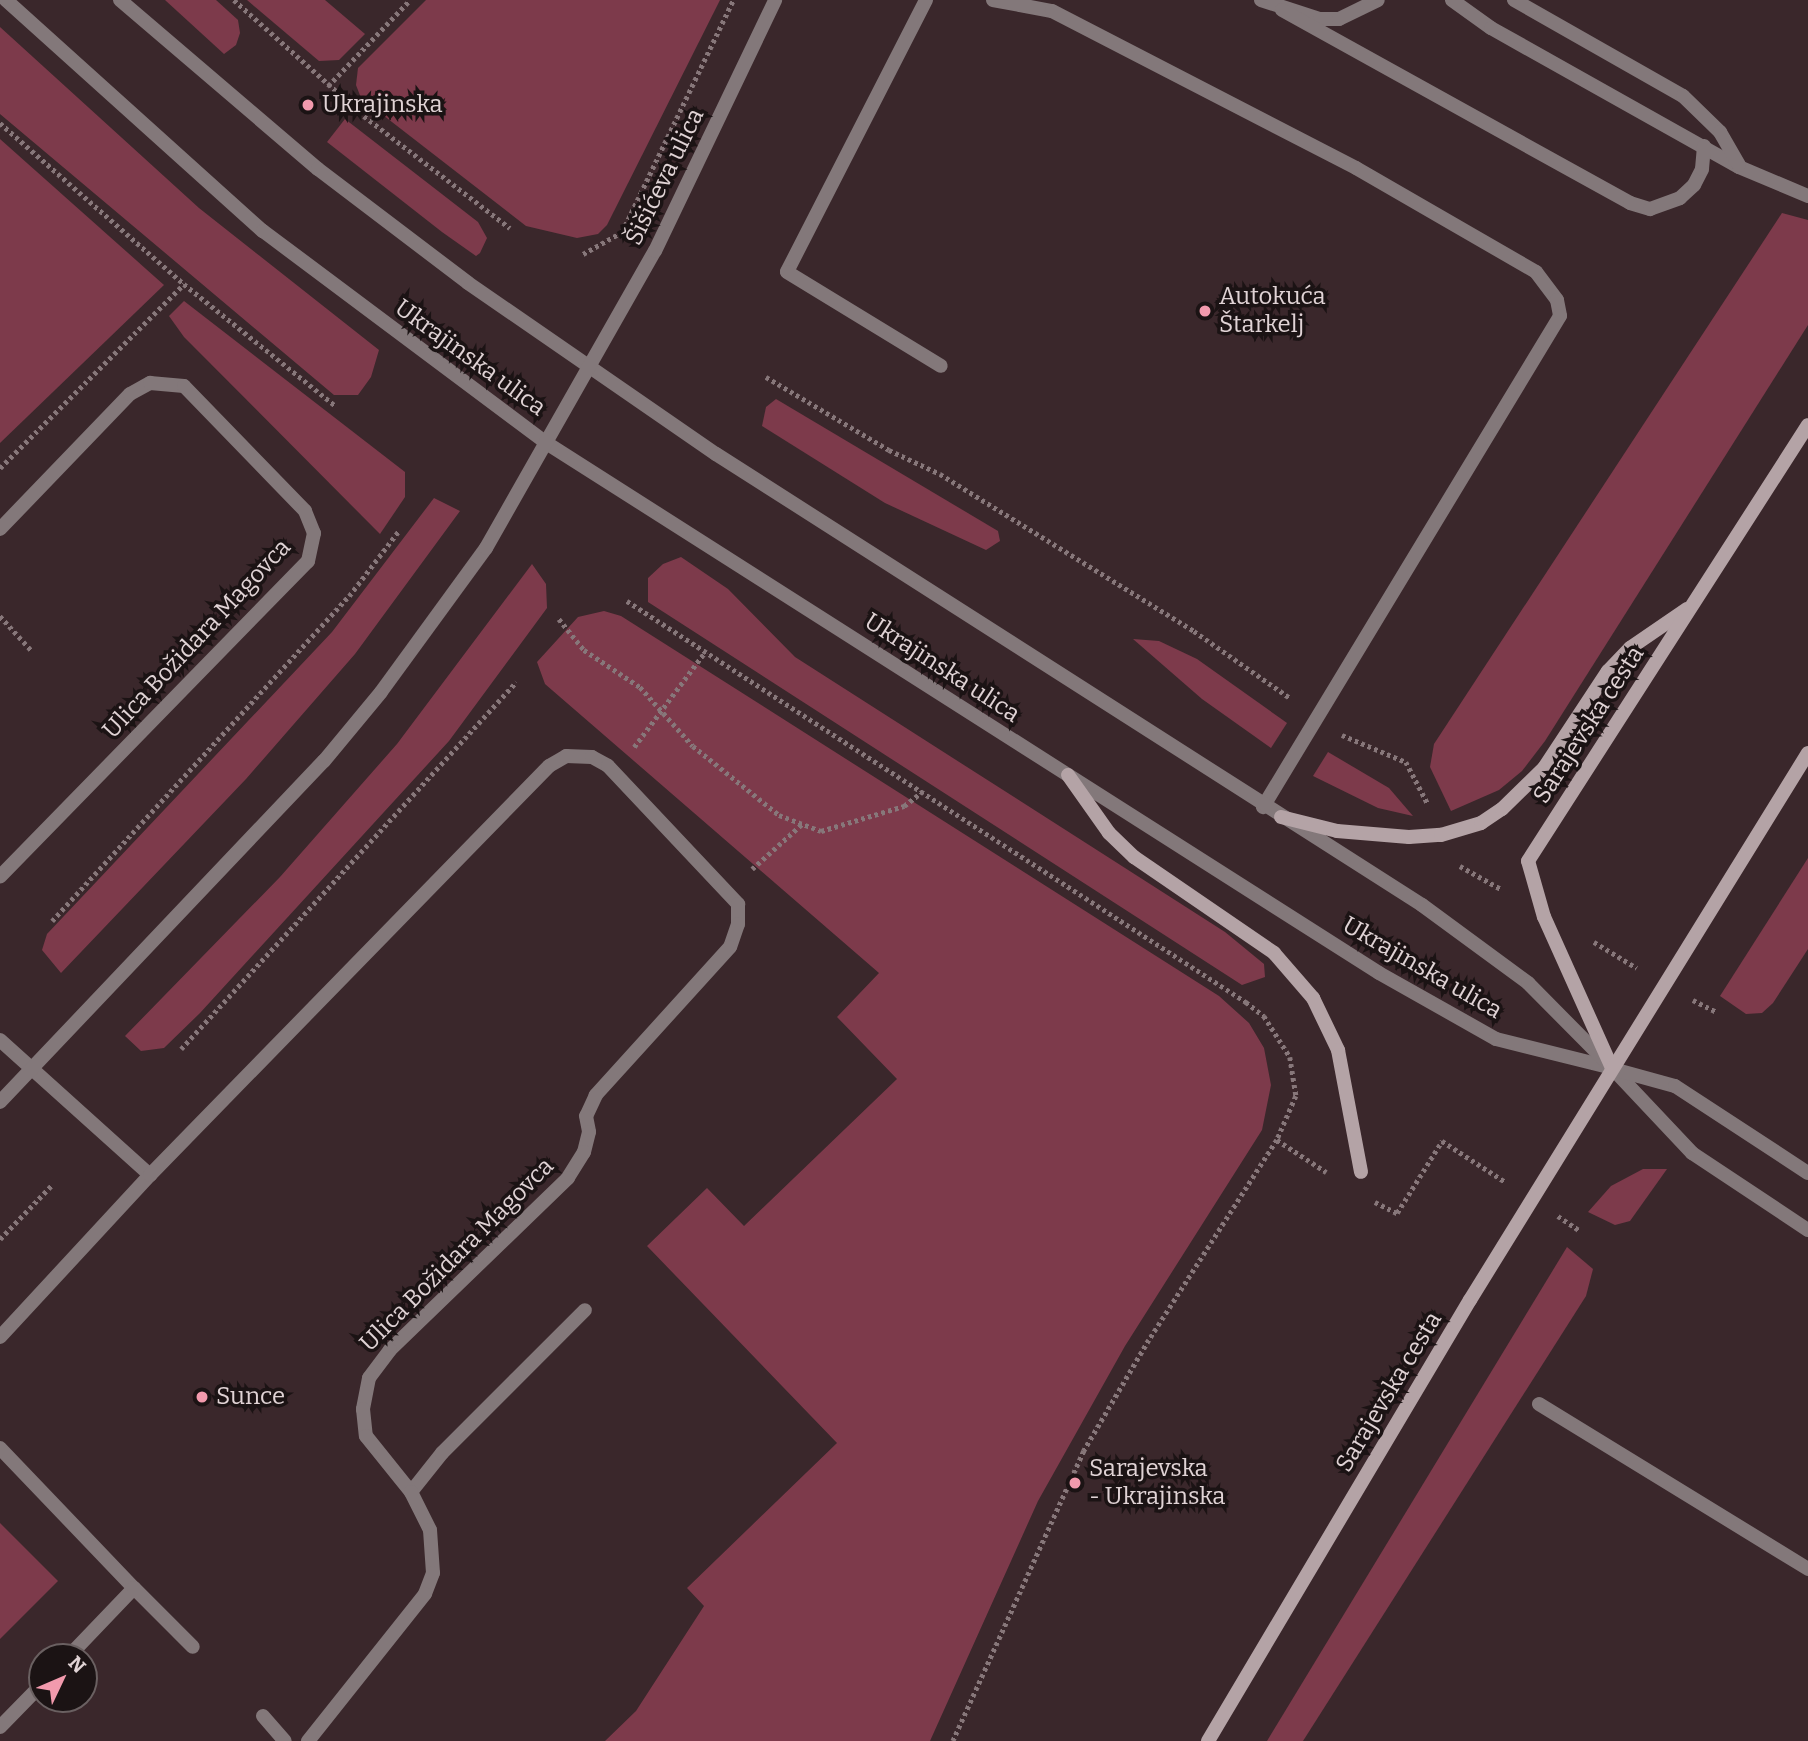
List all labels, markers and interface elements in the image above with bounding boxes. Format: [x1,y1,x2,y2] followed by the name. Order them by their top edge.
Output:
[322,91,443,119] place label: Ukrajinska
[300,97,316,113] marker: Ukrajinska
[620,104,710,250] street label: Šišićeva ulica
[1219,283,1326,339] place label: Autokuća Štarkelj
[389,294,551,422] street label: Ukrajinska ulica
[1197,303,1213,319] marker: Autokuća Štarkelj
[97,533,297,745] street label: Ulica Božidara Magovca
[859,607,1025,729] street label: Ukrajinska ulica
[1527,641,1651,809] street label: Sarajevska cesta
[1337,911,1507,1025] street label: Ukrajinska ulica
[354,1152,560,1358] street label: Ulica Božidara Magovca
[1330,1307,1448,1477] street label: Sarajevska cesta
[216,1383,285,1411] place label: Sunce
[194,1389,210,1405] marker: Sunce
[1089,1455,1225,1511] place label: Sarajevska - Ukrajinska
[1067,1475,1083,1491] marker: Sarajevska - Ukrajinska
[28,1643,98,1713] north arrow
[64,1651,90,1678] text: N

